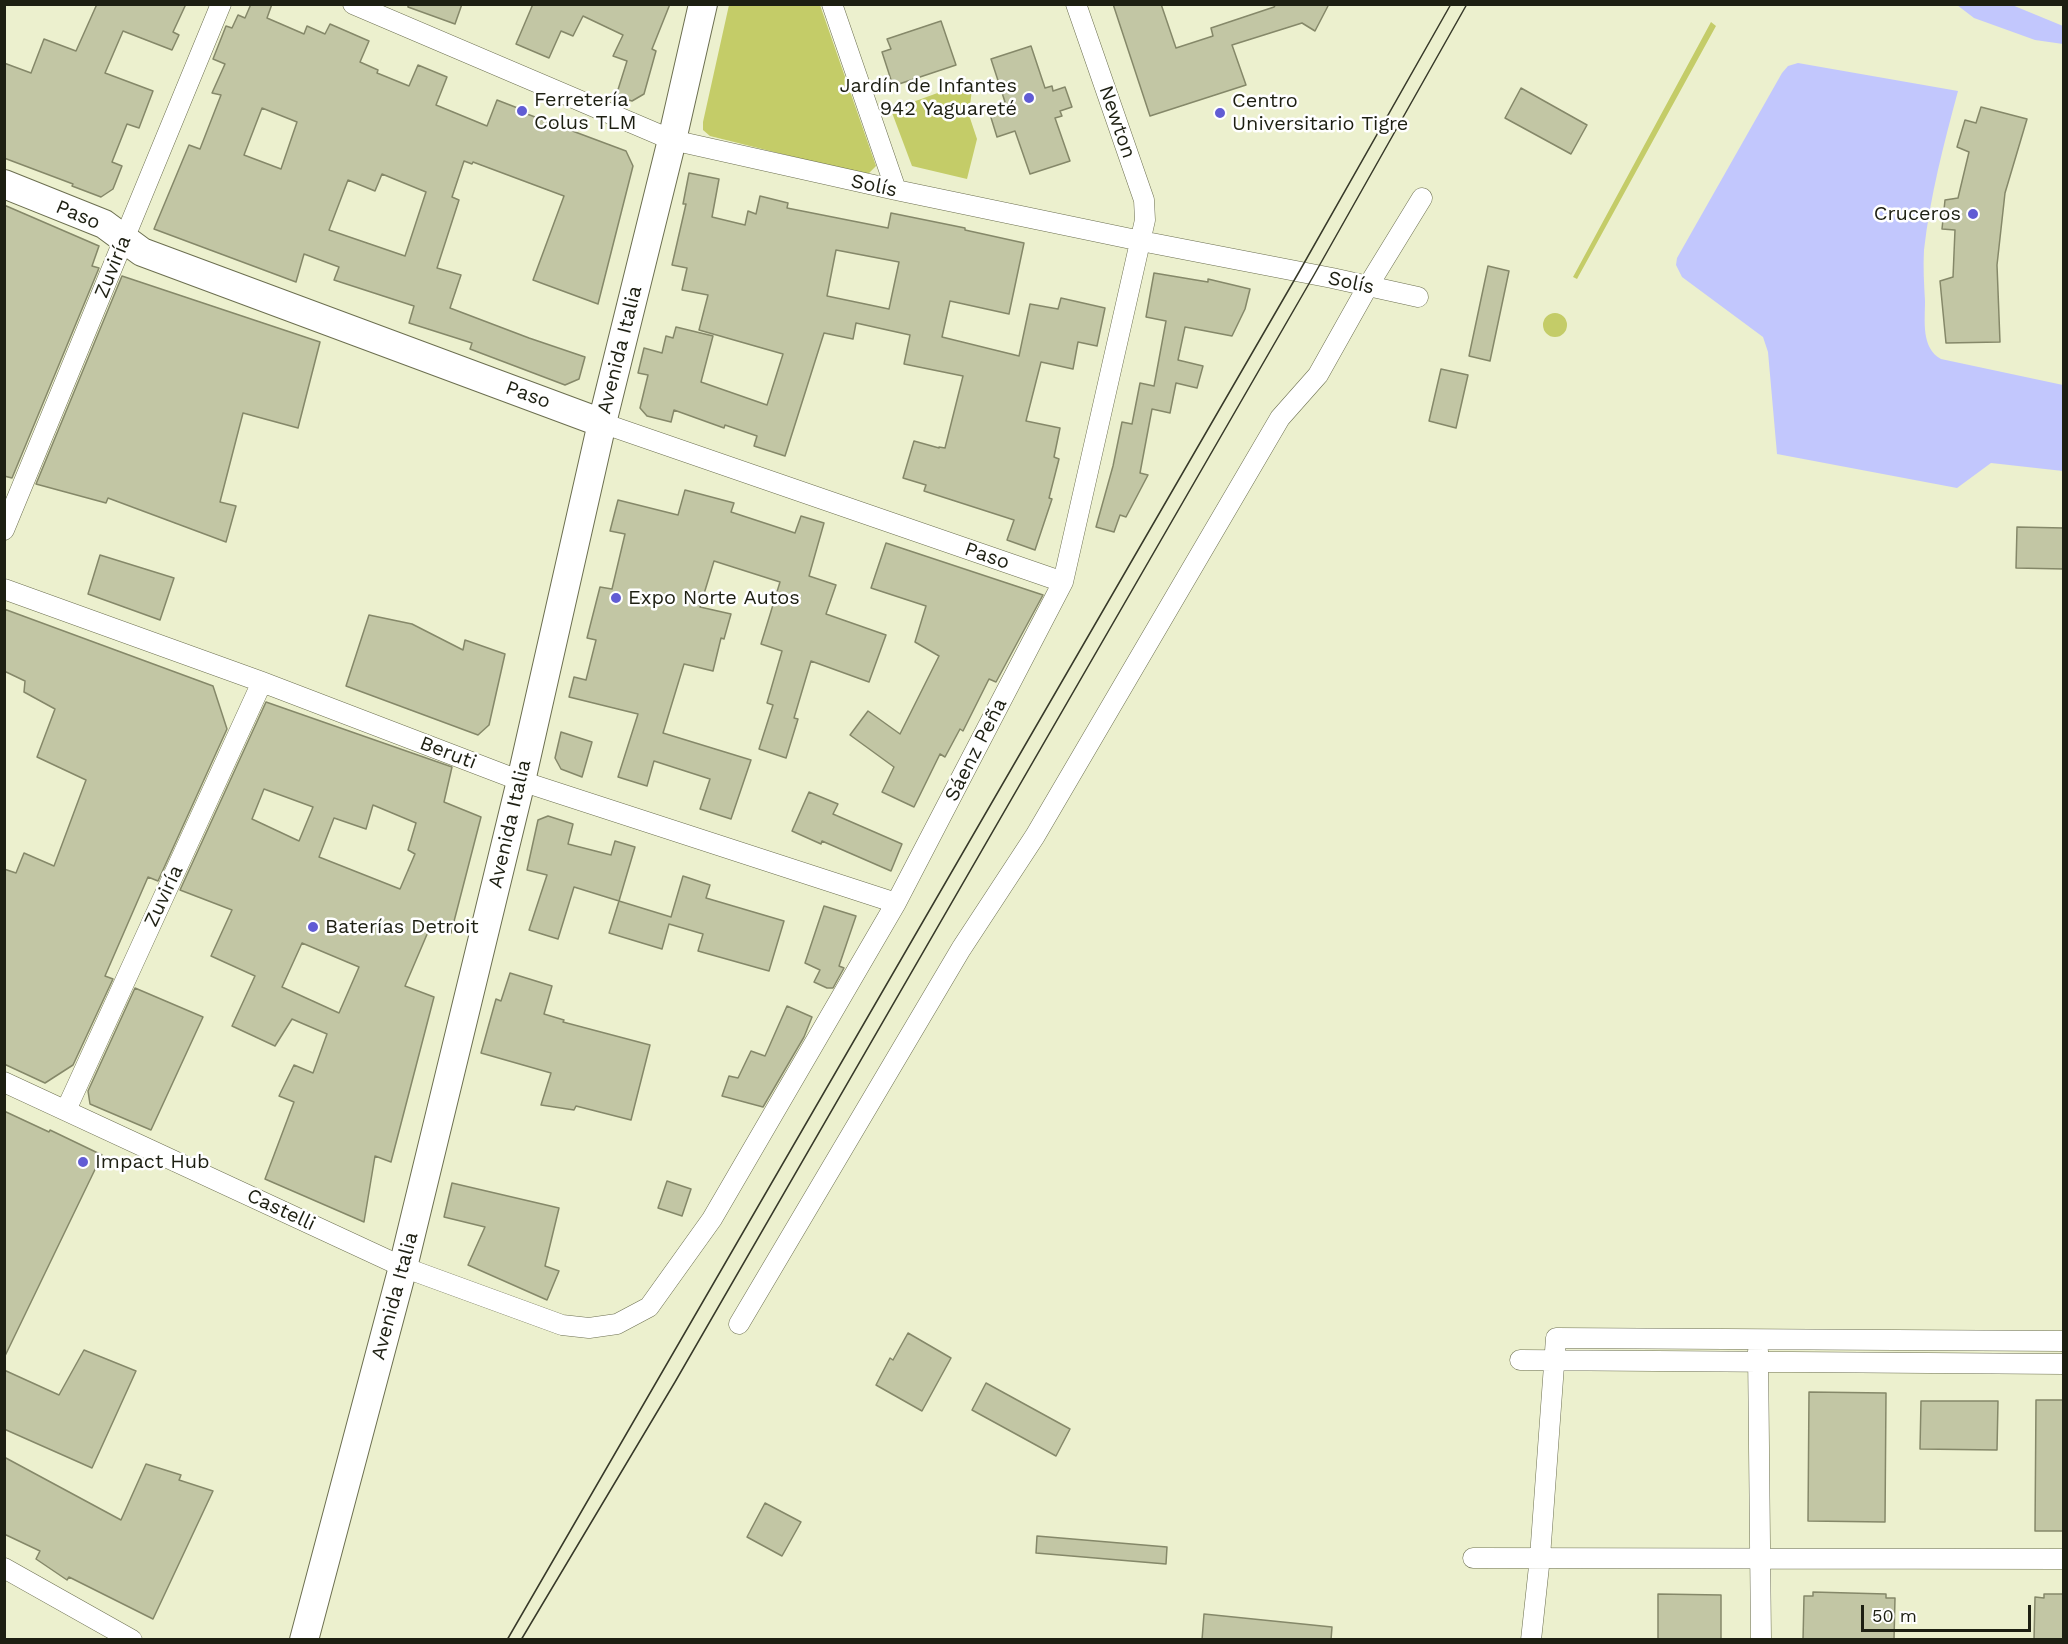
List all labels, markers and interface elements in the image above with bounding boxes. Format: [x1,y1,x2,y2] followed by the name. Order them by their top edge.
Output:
[840,74,1017,121] place label: Jardín de Infantes 942 Yaguareté
[1093,82,1141,162] street label: Newton
[534,88,637,135] place label: Ferretería Colus TLM
[1232,89,1408,136] place label: Centro Universitario Tigre
[1022,91,1036,105] marker: Jardín de Infantes 942 Yaguareté
[515,104,529,118] marker: Ferretería Colus TLM
[1213,106,1227,120] marker: Centro Universitario Tigre
[849,169,899,203] street label: Solís
[52,195,104,235] street label: Paso
[1874,202,1961,226] place label: Cruceros
[1966,207,1980,221] marker: Cruceros
[90,232,136,302] street label: Zuviría
[1326,266,1376,300] street label: Solís
[592,283,648,417] street label: Avenida Italia
[502,376,554,414] street label: Paso
[961,537,1013,575] street label: Paso
[628,586,800,610] place label: Expo Norte Autos
[609,591,623,605] marker: Expo Norte Autos
[940,694,1012,806] street label: Sáenz Peña
[416,731,480,775] street label: Beruti
[484,757,536,891] street label: Avenida Italia
[139,861,189,931] street label: Zuviría
[325,915,479,939] place label: Baterías Detroit
[306,920,320,934] marker: Baterías Detroit
[95,1150,210,1174] place label: Impact Hub
[76,1155,90,1169] marker: Impact Hub
[243,1184,319,1236] street label: Castelli
[366,1230,424,1362] street label: Avenida Italia
[1864,1593,2034,1631] scale bar
[1872,1605,1917,1626] text: 50 m

